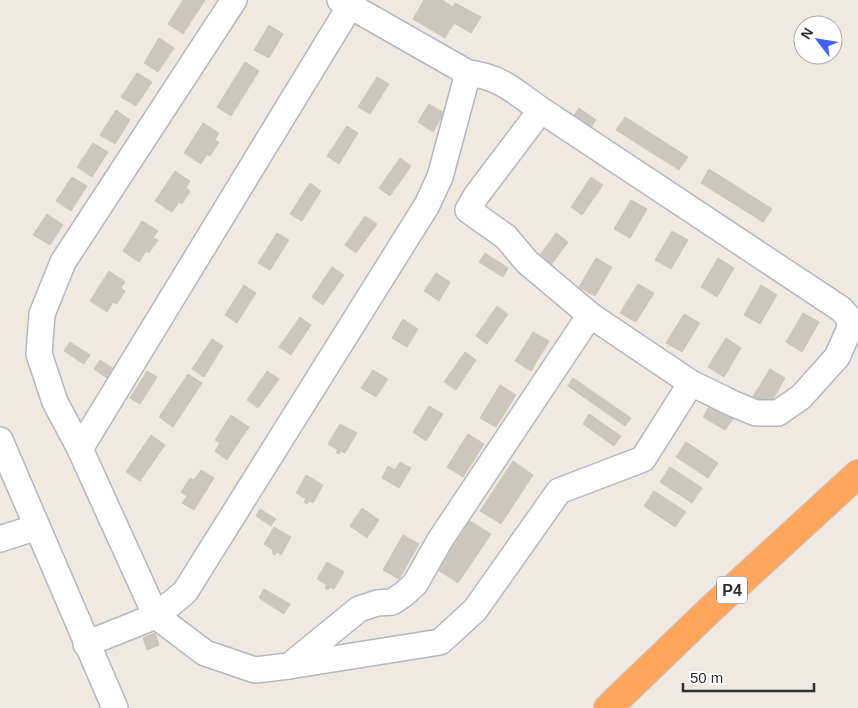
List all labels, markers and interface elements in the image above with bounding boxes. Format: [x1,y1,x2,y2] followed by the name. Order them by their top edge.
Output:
[793,15,843,65] north arrow
[797,25,816,42] text: N
[717,576,747,604] road number: P4
[683,660,814,692] scale bar
[690,669,723,686] text: 50 m

